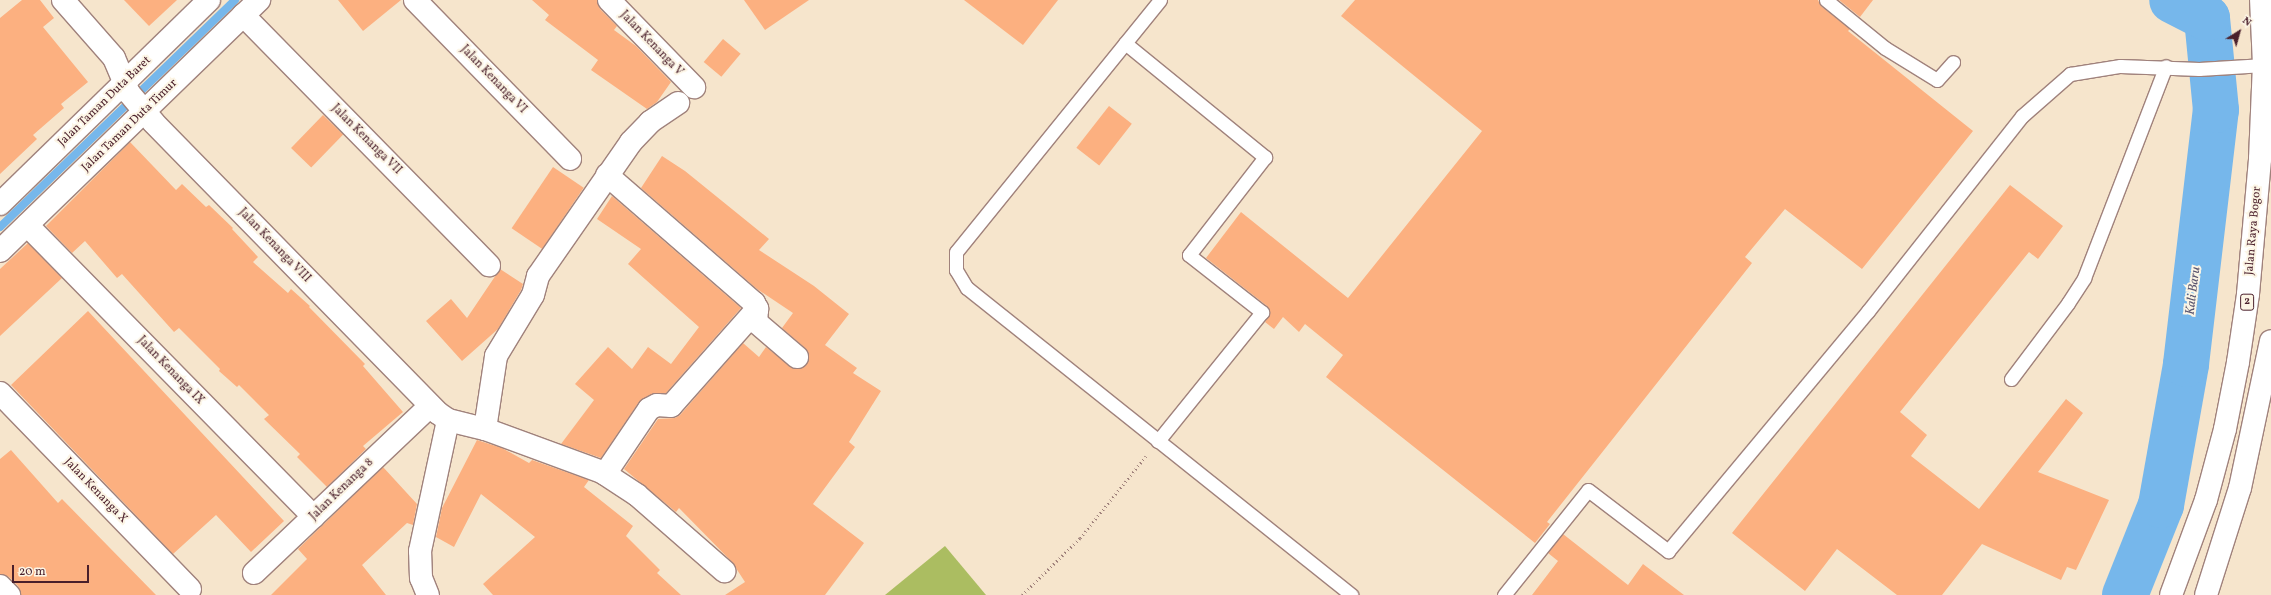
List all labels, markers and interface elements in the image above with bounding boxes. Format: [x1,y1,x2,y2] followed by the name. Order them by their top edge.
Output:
[616,8,686,80] street label: Jalan Kenanga V
[2219,12,2259,52] north arrow
[2239,14,2254,30] text: N
[457,43,529,117] street label: Jalan Kenanga VI
[55,54,155,150] street label: Jalan Taman Duta Baret
[79,76,181,176] street label: Jalan Taman Duta Timur
[328,102,404,178] street label: Jalan Kenanga VII
[2243,186,2265,276] street label: Jalan Raya Bogor
[235,206,313,286] street label: Jalan Kenanga VIII
[2183,266,2205,316] water label: Kali Baru
[2240,293,2254,311] road number: 2
[134,334,206,408] street label: Jalan Kenanga IX
[60,455,130,527] street label: Jalan Kenanga X
[307,456,377,524] street label: Jalan Kenanga 8
[14,557,91,583] scale bar
[19,564,46,580] text: 20 m

